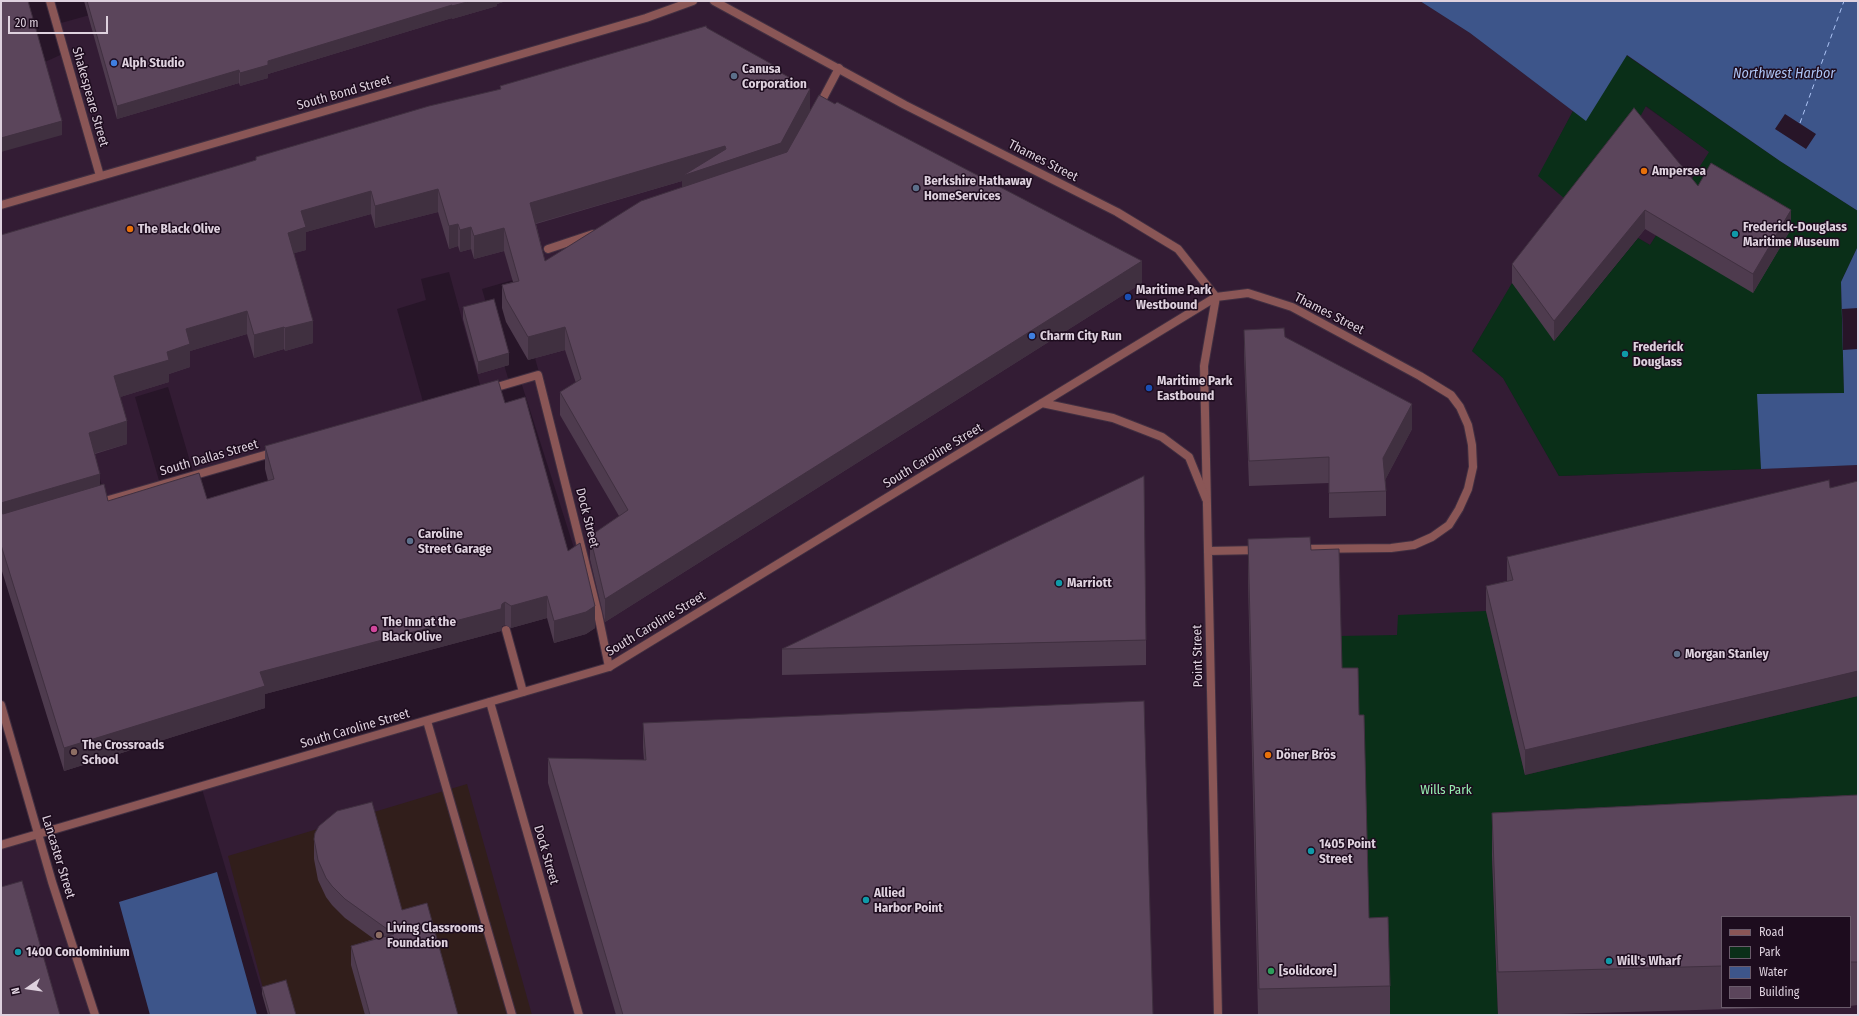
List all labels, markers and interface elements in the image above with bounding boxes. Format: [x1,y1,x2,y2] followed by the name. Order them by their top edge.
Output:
[10,8,110,34] scale bar
[15,16,39,30] text: 20 m
[68,45,112,149] street label: Shakespeare Street
[122,55,185,71] place label: Alph Studio
[109,58,119,68] marker: Alph Studio
[742,61,807,92] place label: Canusa Corporation
[1733,66,1835,82] water label: Northwest Harbor
[729,71,739,81] marker: Canusa Corporation
[295,72,393,114] street label: South Bond Street
[1005,137,1081,185] street label: Thames Street
[1652,163,1706,179] place label: Ampersea
[1639,166,1649,176] marker: Ampersea
[924,173,1032,204] place label: Berkshire Hathaway HomeServices
[911,183,921,193] marker: Berkshire Hathaway HomeServices
[1743,219,1847,250] place label: Frederick-Douglass Maritime Museum
[138,221,220,237] place label: The Black Olive
[125,224,135,234] marker: The Black Olive
[1730,229,1740,239] marker: Frederick-Douglass Maritime Museum
[1136,282,1211,313] place label: Maritime Park Westbound
[1291,290,1367,338] street label: Thames Street
[1123,292,1133,302] marker: Maritime Park Westbound
[1040,328,1122,344] place label: Charm City Run
[1027,331,1037,341] marker: Charm City Run
[1633,339,1683,370] place label: Frederick Douglass
[1620,349,1630,359] marker: Frederick Douglass
[1157,373,1232,404] place label: Maritime Park Eastbound
[1144,383,1154,393] marker: Maritime Park Eastbound
[881,420,985,492] street label: South Caroline Street
[158,437,260,479] street label: South Dallas Street
[572,487,602,549] street label: Dock Street
[418,526,492,557] place label: Caroline Street Garage
[405,536,415,546] marker: Caroline Street Garage
[1067,575,1112,591] place label: Marriott
[1054,578,1064,588] marker: Marriott
[604,588,708,660] street label: South Caroline Street
[382,614,456,645] place label: The Inn at the Black Olive
[369,624,379,634] marker: The Inn at the Black Olive
[1190,625,1206,687] street label: Point Street
[1685,646,1769,662] place label: Morgan Stanley
[1672,649,1682,659] marker: Morgan Stanley
[298,706,412,752] street label: South Caroline Street
[82,737,164,768] place label: The Crossroads School
[69,747,79,757] marker: The Crossroads School
[1276,747,1336,763] place label: Döner Brös
[1263,750,1273,760] marker: Döner Brös
[1420,782,1472,798] park label: Wills Park
[38,814,78,900] street label: Lancaster Street
[530,824,562,886] street label: Dock Street
[1319,836,1376,867] place label: 1405 Point Street
[1306,846,1316,856] marker: 1405 Point Street
[874,885,943,916] place label: Allied Harbor Point
[861,895,871,905] marker: Allied Harbor Point
[1721,916,1851,1008] legend
[387,920,484,951] place label: Living Classrooms Foundation
[1759,925,1784,939] text: Road
[374,930,384,940] marker: Living Classrooms Foundation
[26,944,130,960] place label: 1400 Condominium
[1759,945,1780,959] text: Park
[13,947,23,957] marker: 1400 Condominium
[1617,953,1681,969] place label: Will's Wharf
[1604,956,1614,966] marker: Will's Wharf
[1279,963,1337,979] place label: [solidcore]
[1759,965,1787,979] text: Water
[1266,966,1276,976] marker: [solidcore]
[8,968,48,1008] north arrow
[1759,985,1799,999] text: Building
[9,986,23,995] text: N

